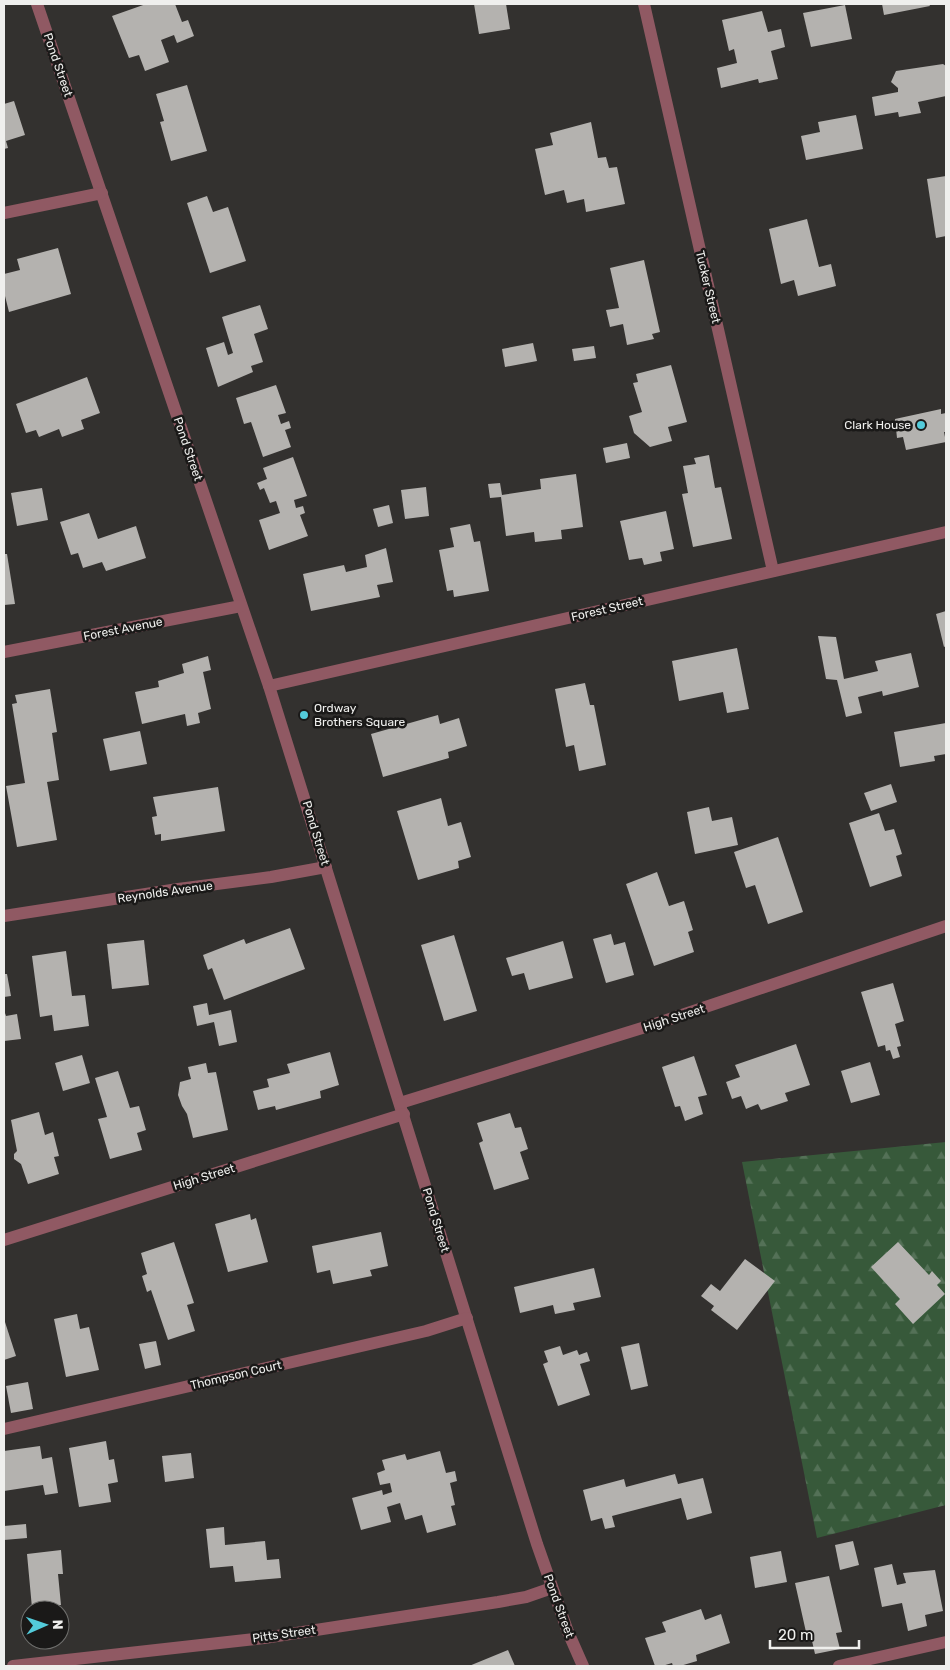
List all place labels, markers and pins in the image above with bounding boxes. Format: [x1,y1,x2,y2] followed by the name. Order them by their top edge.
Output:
[844,418,911,432] place label: Clark House
[915,419,927,431] marker: Clark House
[314,701,406,729] place label: Ordway Brothers Square
[298,709,310,721] marker: Ordway Brothers Square

